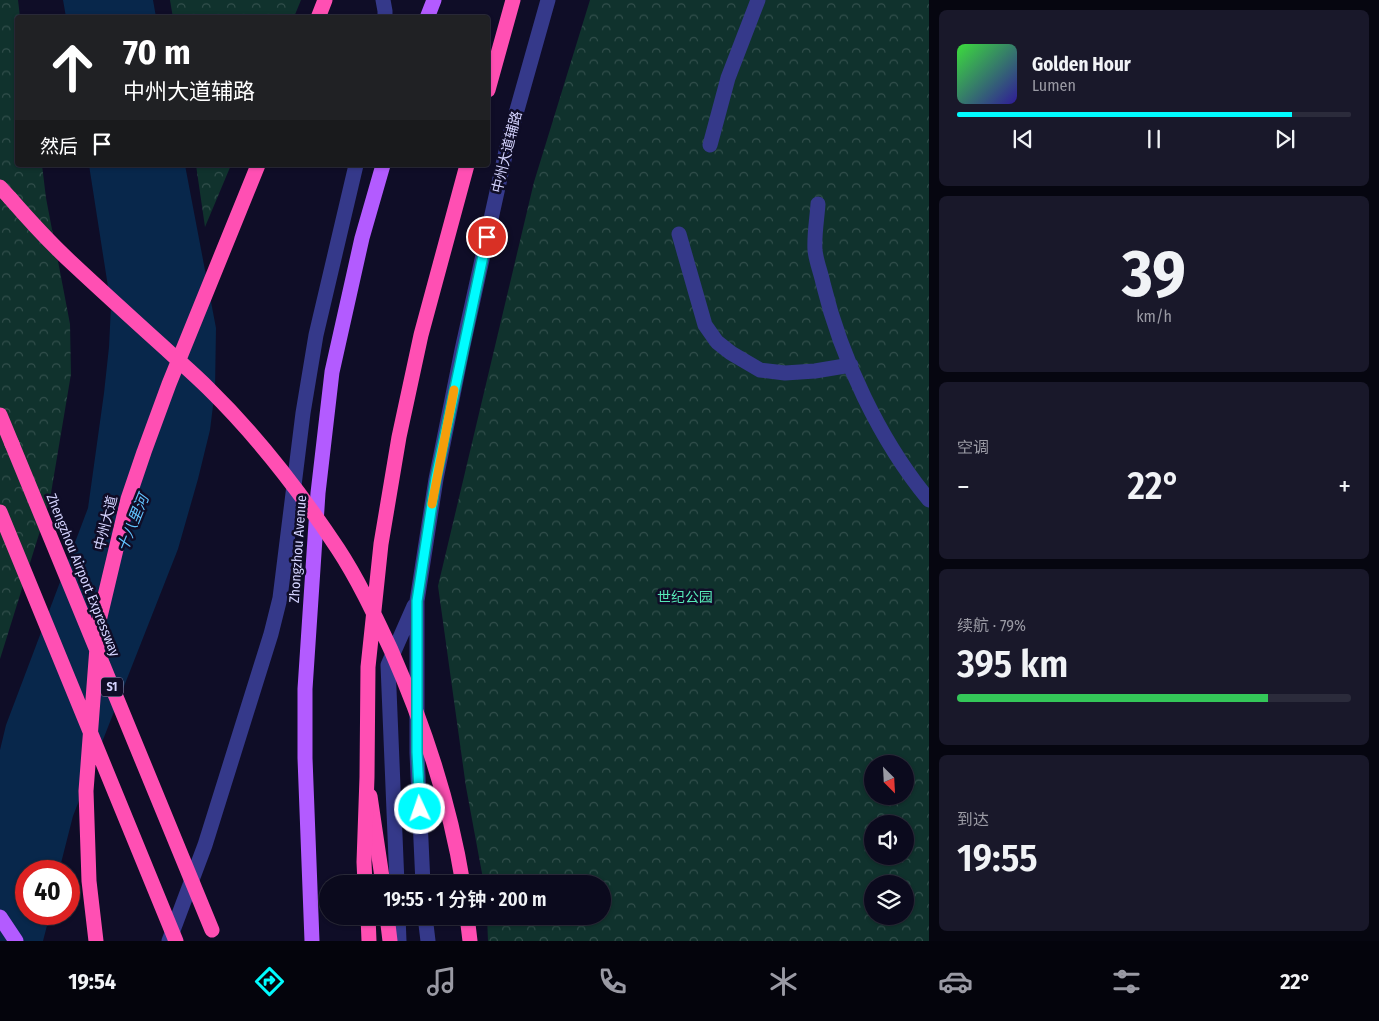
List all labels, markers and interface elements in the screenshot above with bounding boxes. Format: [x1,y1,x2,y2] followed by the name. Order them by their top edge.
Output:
[123,31,191,73] text: 70 m
[40,35,105,100] icon: ahead
[1032,53,1131,76] text: Golden Hour
[1032,76,1076,95] text: Lumen
[123,78,255,105] text: 中州大道辅路
[489,109,525,195] street label: 中州大道辅路
[1009,125,1037,153] icon: previous
[1140,125,1168,153] icon: pause
[1271,125,1299,153] icon: next
[88,130,116,158] icon: arrive
[40,135,78,158] text: 然后
[466,216,508,258] pin
[473,223,501,251] icon: arrive
[1122,235,1186,313] text: 39
[1136,307,1172,326] text: km/h
[957,438,989,457] text: 空调
[1128,463,1180,509] text: 22°
[957,470,970,503] text: −
[1338,470,1351,503] text: +
[113,489,154,554] water label: 十八里河
[42,491,124,660] street label: Zhengzhou Airport Expressway
[91,494,121,552] street label: 中州大道
[286,494,310,604] street label: Zhongzhou Avenue
[657,589,713,606] park label: 世纪公园
[957,616,1026,635] text: 续航 · 79%
[957,641,1068,687] text: 395 km
[101,678,123,696] road number: S1
[864,755,914,805] north arrow
[864,755,914,925] map controls
[393,782,445,834] position arrow
[957,810,989,829] text: 到达
[864,815,914,865] button: sound
[957,835,1038,881] text: 19:55
[15,860,80,925] speed limit sign: 40
[864,875,914,925] button: layers
[383,888,547,911] text: 19:55 · 1 分钟 · 200 m
[252,964,287,999] icon: directions
[424,964,459,999] icon: music
[595,964,630,999] icon: phone
[766,964,801,999] icon: climate
[938,964,973,999] icon: car
[1109,964,1144,999] icon: filters
[68,968,116,995] text: 19:54
[1280,968,1311,995] text: 22°

